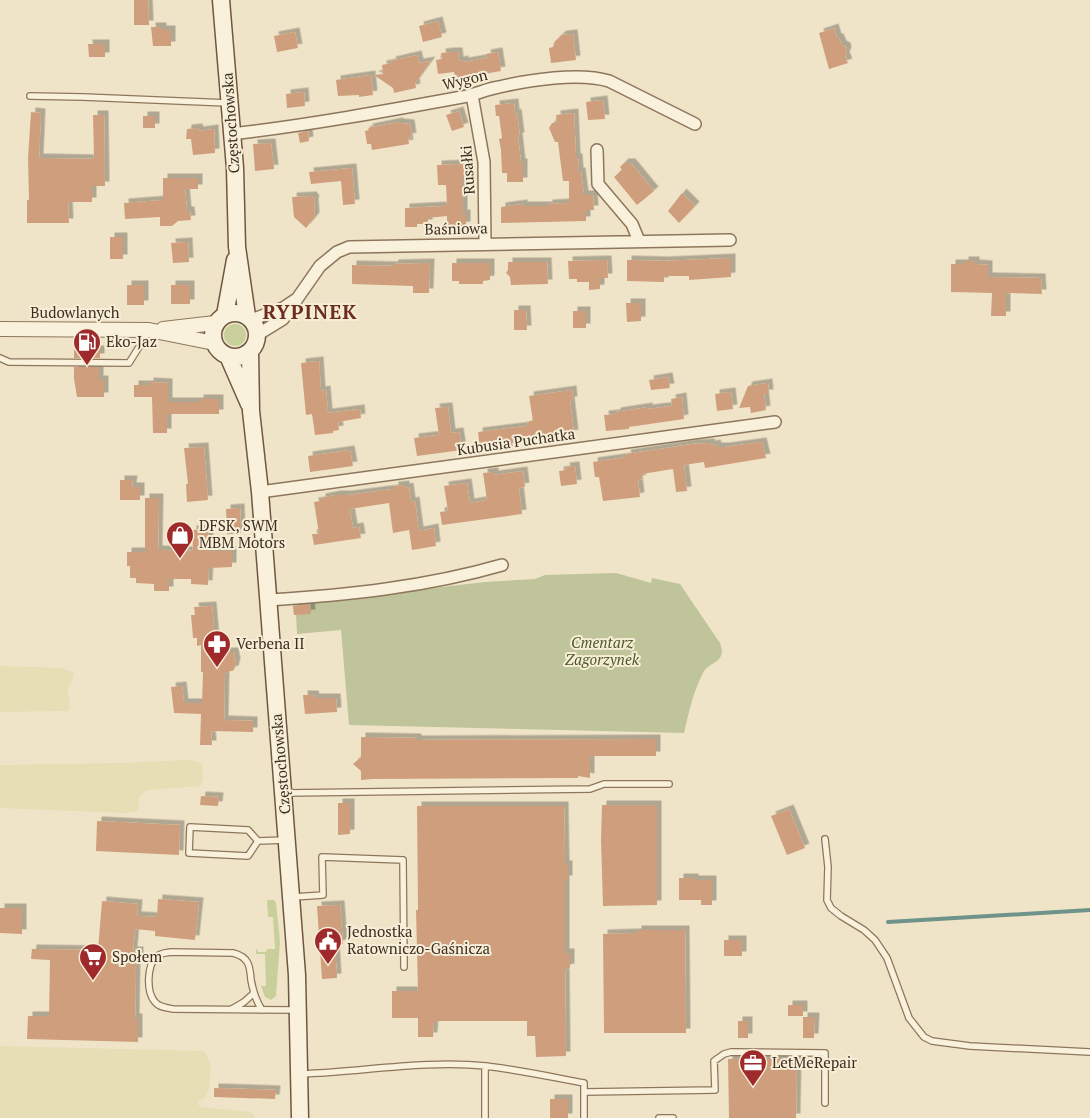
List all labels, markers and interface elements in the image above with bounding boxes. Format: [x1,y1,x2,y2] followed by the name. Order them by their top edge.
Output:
[440,64,489,94] street label: Wygon
[216,72,244,174] street label: Częstochowska
[455,145,479,195] street label: Rusałki
[424,217,488,239] street label: Baśniowa
[263,298,357,325] district label: RYPINEK
[30,302,120,322] street label: Budowlanych
[72,327,102,366] fuel station icon: Eko-Jaz
[106,331,157,351] place label: Eko-Jaz
[455,423,577,459] street label: Kubusia Puchatka
[199,515,285,552] place label: DFSK, SWM MBM Motors
[165,520,195,559] shop icon: DFSK, SWM MBM Motors
[202,629,232,668] pharmacy icon: Verbena II
[565,632,640,669] park label: Cmentarz Zagorzynek
[236,633,305,653] place label: Verbena II
[266,712,294,815] street label: Częstochowska
[347,921,491,958] place label: Jednostka Ratowniczo-Gaśnicza
[313,926,343,965] public building icon: Jednostka Ratowniczo-Gaśnicza
[78,942,108,981] supermarket icon: Społem
[112,946,162,966] place label: Społem
[738,1048,768,1087] office icon: LetMeRepair
[772,1052,857,1072] place label: LetMeRepair

